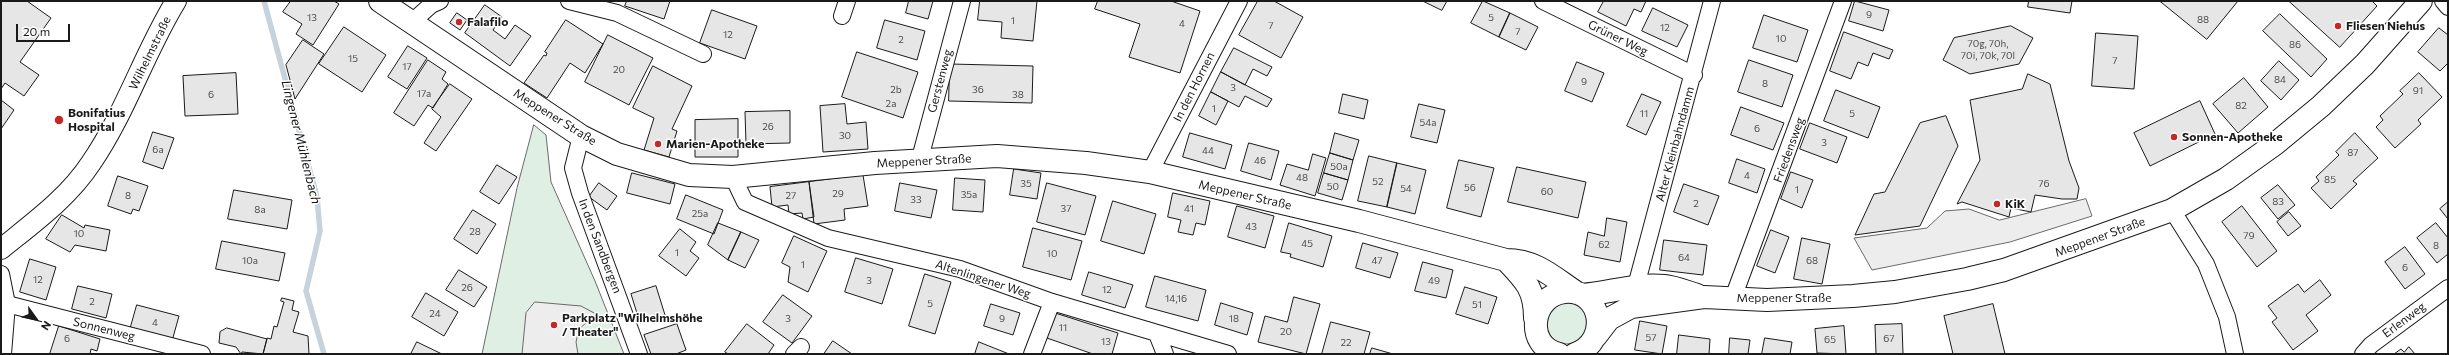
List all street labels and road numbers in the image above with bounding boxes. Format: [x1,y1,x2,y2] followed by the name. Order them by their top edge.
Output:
[126,14,174,92] street label: Wilhelmstraße
[1586,17,1650,59] street label: Grüner Weg
[925,48,955,114] street label: Gerstenweg
[1170,50,1218,124] street label: In den Hornen
[1653,85,1697,203] street label: Alter Kleinbahndamm
[511,86,599,148] street label: Meppener Straße
[1770,115,1808,185] street label: Friedensweg
[876,151,972,171] street label: Meppener Straße
[1197,177,1293,213] street label: Meppener Straße
[575,197,625,295] street label: In den Sandbergen
[2053,214,2147,260] street label: Meppener Straße
[933,257,1033,301] street label: Altenlingener Weg
[1736,291,1832,305] street label: Meppener Straße
[2380,299,2428,341] street label: Erlenweg
[72,314,136,344] street label: Sonnenweg

